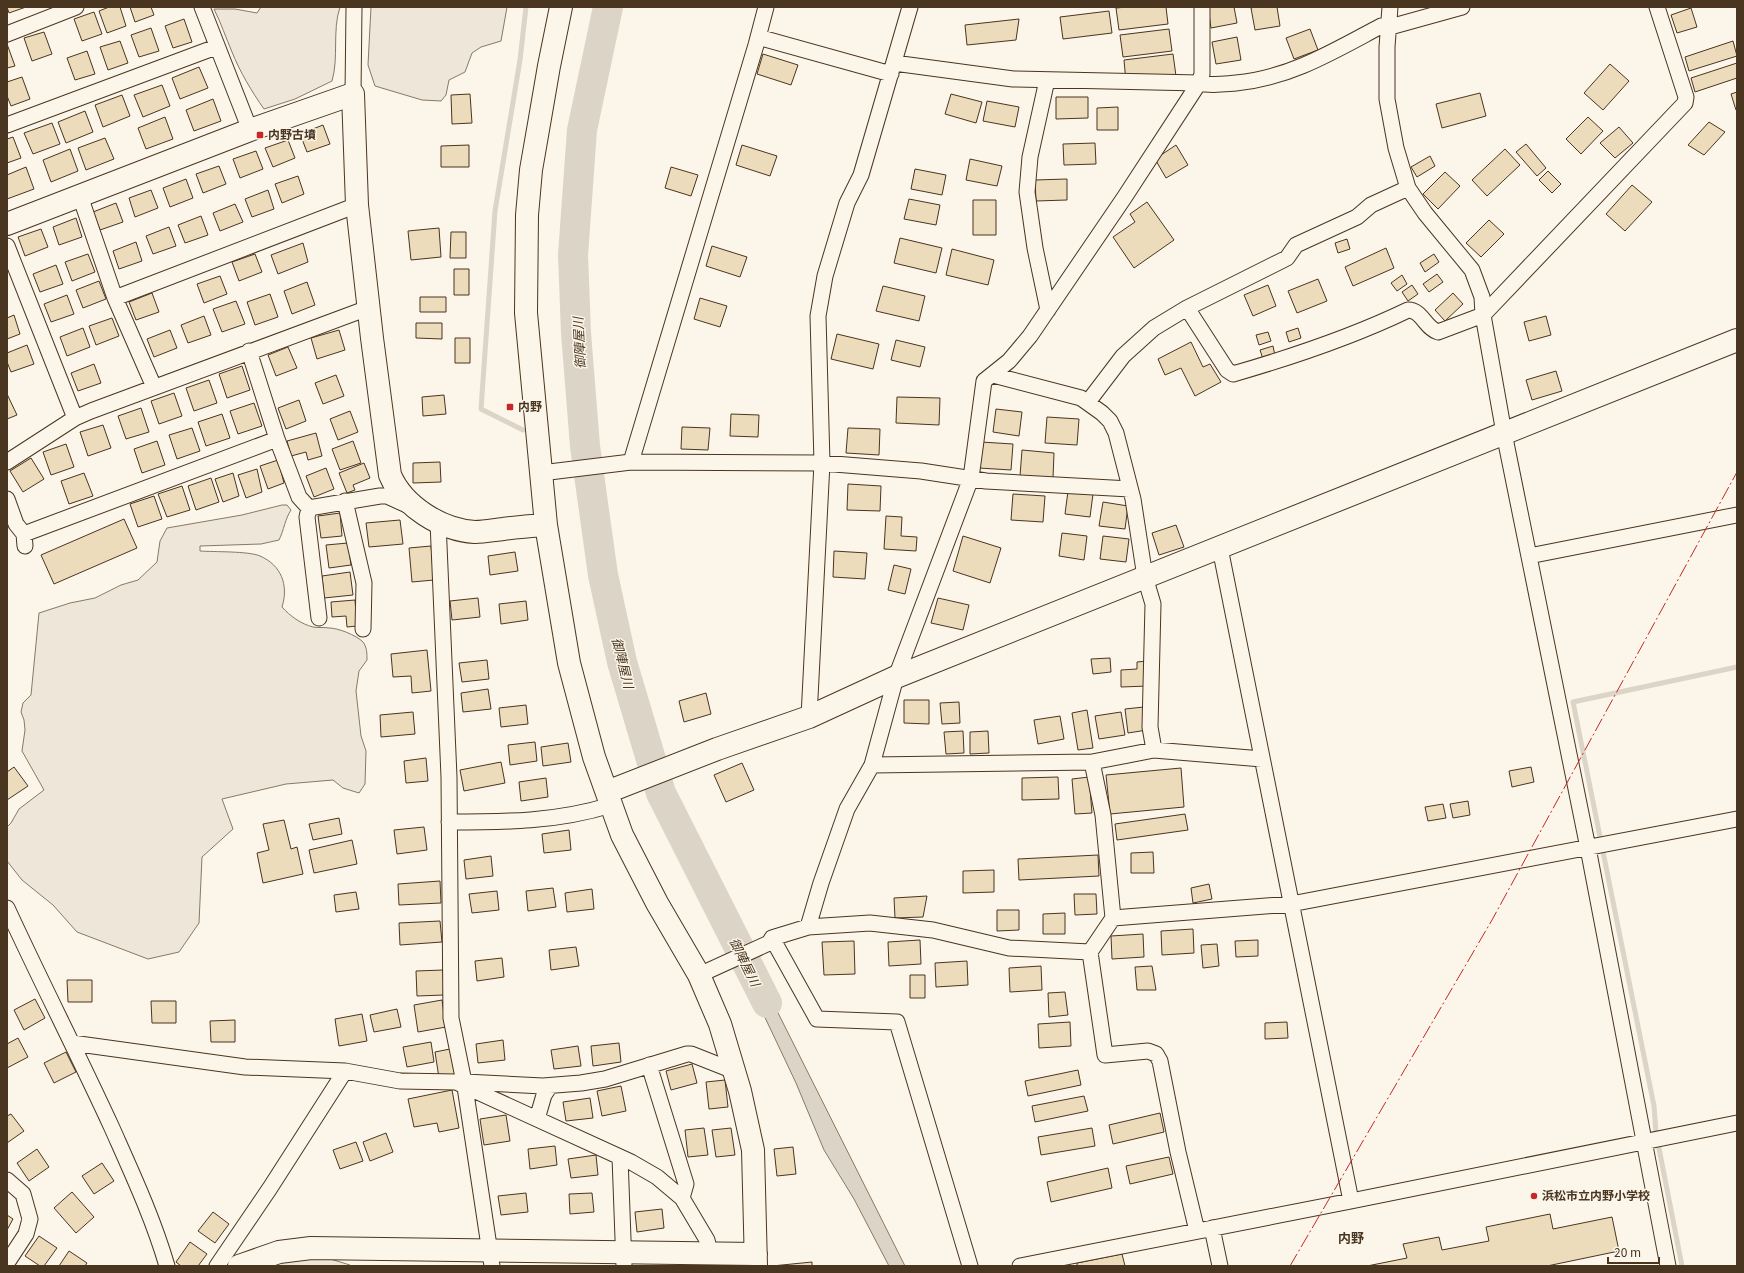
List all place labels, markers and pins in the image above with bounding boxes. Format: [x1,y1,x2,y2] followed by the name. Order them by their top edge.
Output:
[268,125,316,142] place label: 内野古墳
[255,130,265,140] marker: 内野古墳
[518,397,542,414] place label: 内野
[505,402,515,412] marker: 内野
[1542,1186,1650,1203] place label: 浜松市立内野小学校
[1529,1191,1539,1201] marker: 浜松市立内野小学校

